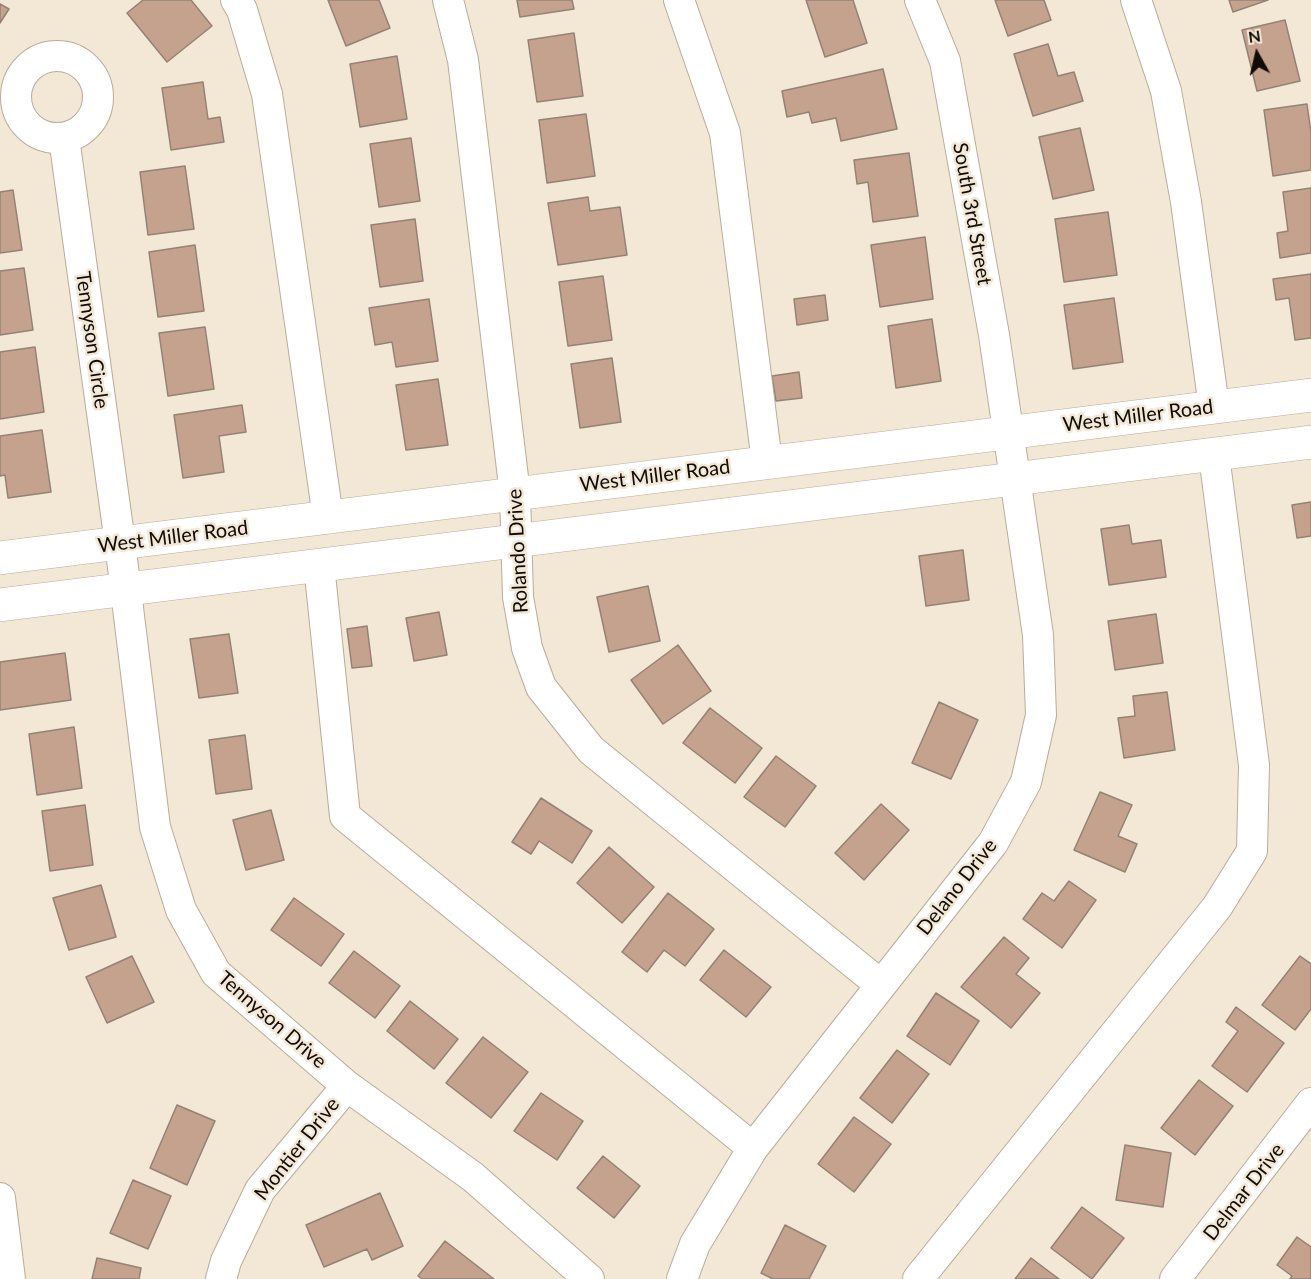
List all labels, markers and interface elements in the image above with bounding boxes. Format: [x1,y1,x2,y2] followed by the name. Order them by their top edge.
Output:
[1227,24,1287,84] north arrow
[1247,25,1262,46] text: N
[948,141,996,287] street label: South 3rd Street
[70,270,114,410] street label: Tennyson Circle
[1062,395,1214,437] street label: West Miller Road
[579,455,731,497] street label: West Miller Road
[503,488,533,614] street label: Rolando Drive
[97,516,249,558] street label: West Miller Road
[912,834,1002,940] street label: Delano Drive
[213,966,331,1074] street label: Tennyson Drive
[250,1093,344,1205] street label: Montier Drive
[1199,1139,1289,1245] street label: Delmar Drive

